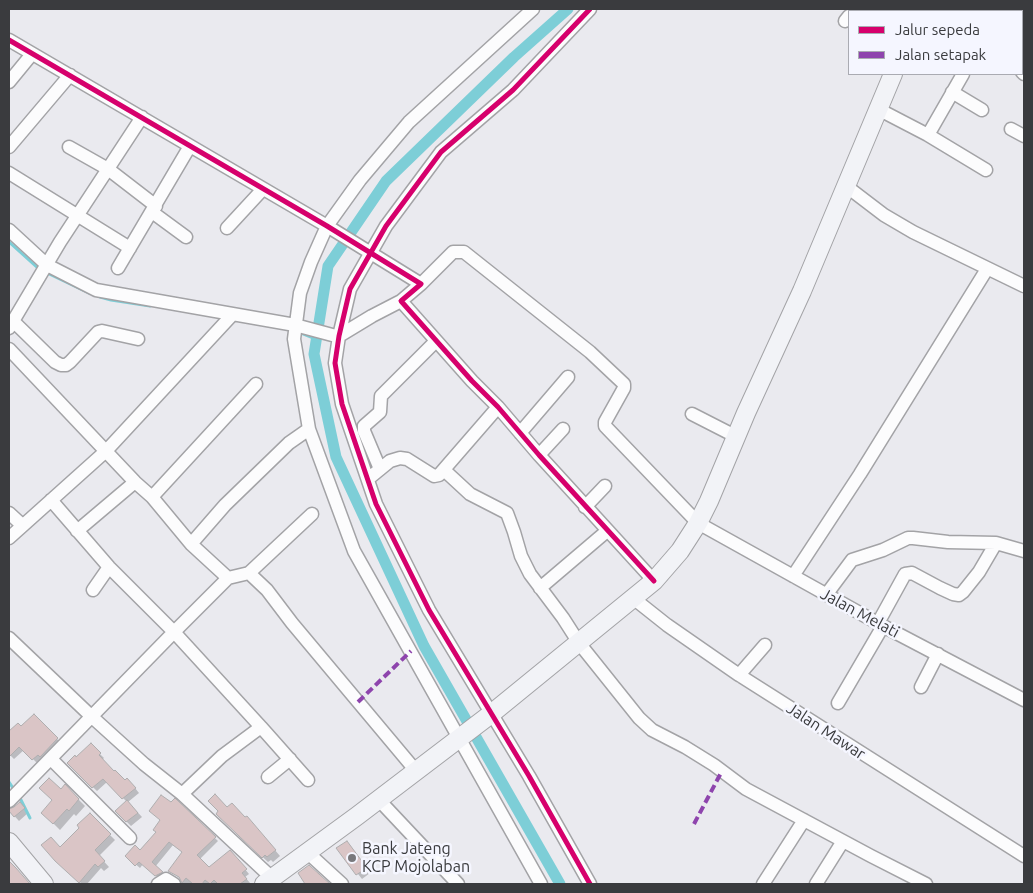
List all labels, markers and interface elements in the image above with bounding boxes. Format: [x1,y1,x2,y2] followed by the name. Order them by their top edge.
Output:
[848,10,1023,75] legend
[895,21,980,38] text: Jalur sepeda
[895,46,986,63] text: Jalan setapak
[817,584,903,642] street label: Jalan Melati
[783,698,869,764] street label: Jalan Mawar
[362,839,470,877] place label: Bank Jateng KCP Mojolaban
[346,852,358,864] marker: Bank Jateng KCP Mojolaban

